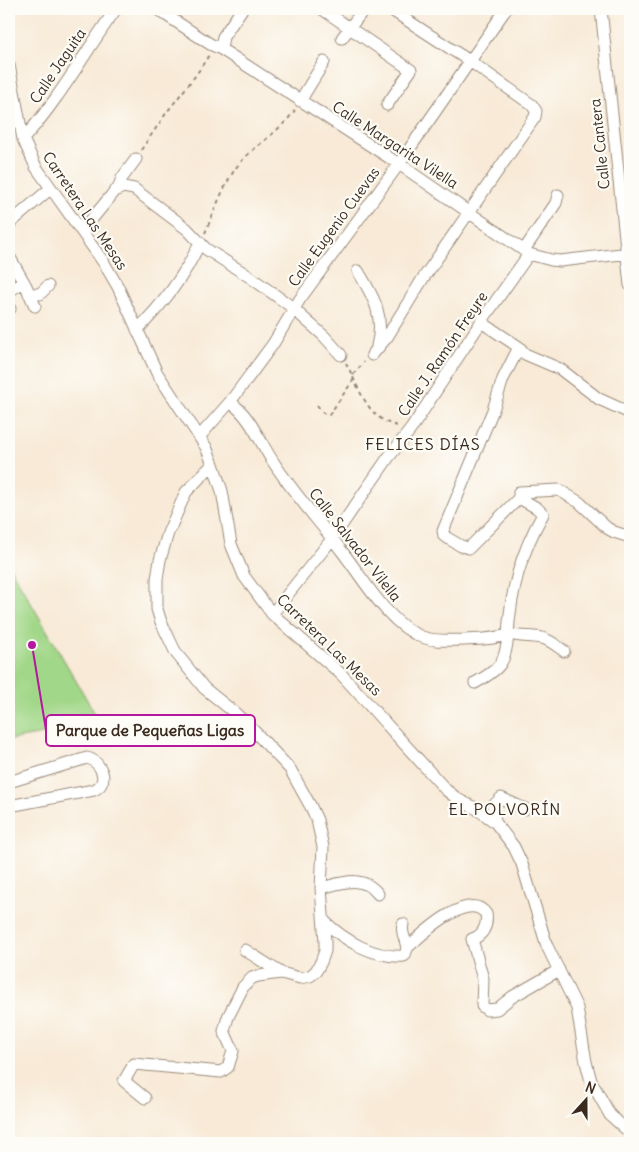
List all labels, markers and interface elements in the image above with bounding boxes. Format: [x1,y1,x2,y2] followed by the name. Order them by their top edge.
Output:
[25,24,90,107] street label: Calle Jaguita
[329,97,462,193] street label: Calle Margarita Vilella
[585,97,614,190] street label: Calle Cantera
[39,148,132,274] street label: Carretera Las Mesas
[284,163,384,290] street label: Calle Eugenio Cuevas
[394,288,491,420] street label: Calle J. Ramón Freyre
[365,434,481,454] district label: FELICES DÍAS
[305,484,406,606] street label: Calle Salvador Vilella
[273,590,386,700] street label: Carretera Las Mesas
[46,715,255,746] callout: Parque de Pequeñas Ligas
[56,720,244,741] text: Parque de Pequeñas Ligas
[449,799,561,819] district label: EL POLVORÍN
[562,1074,612,1124] north arrow
[583,1078,598,1098] text: N

